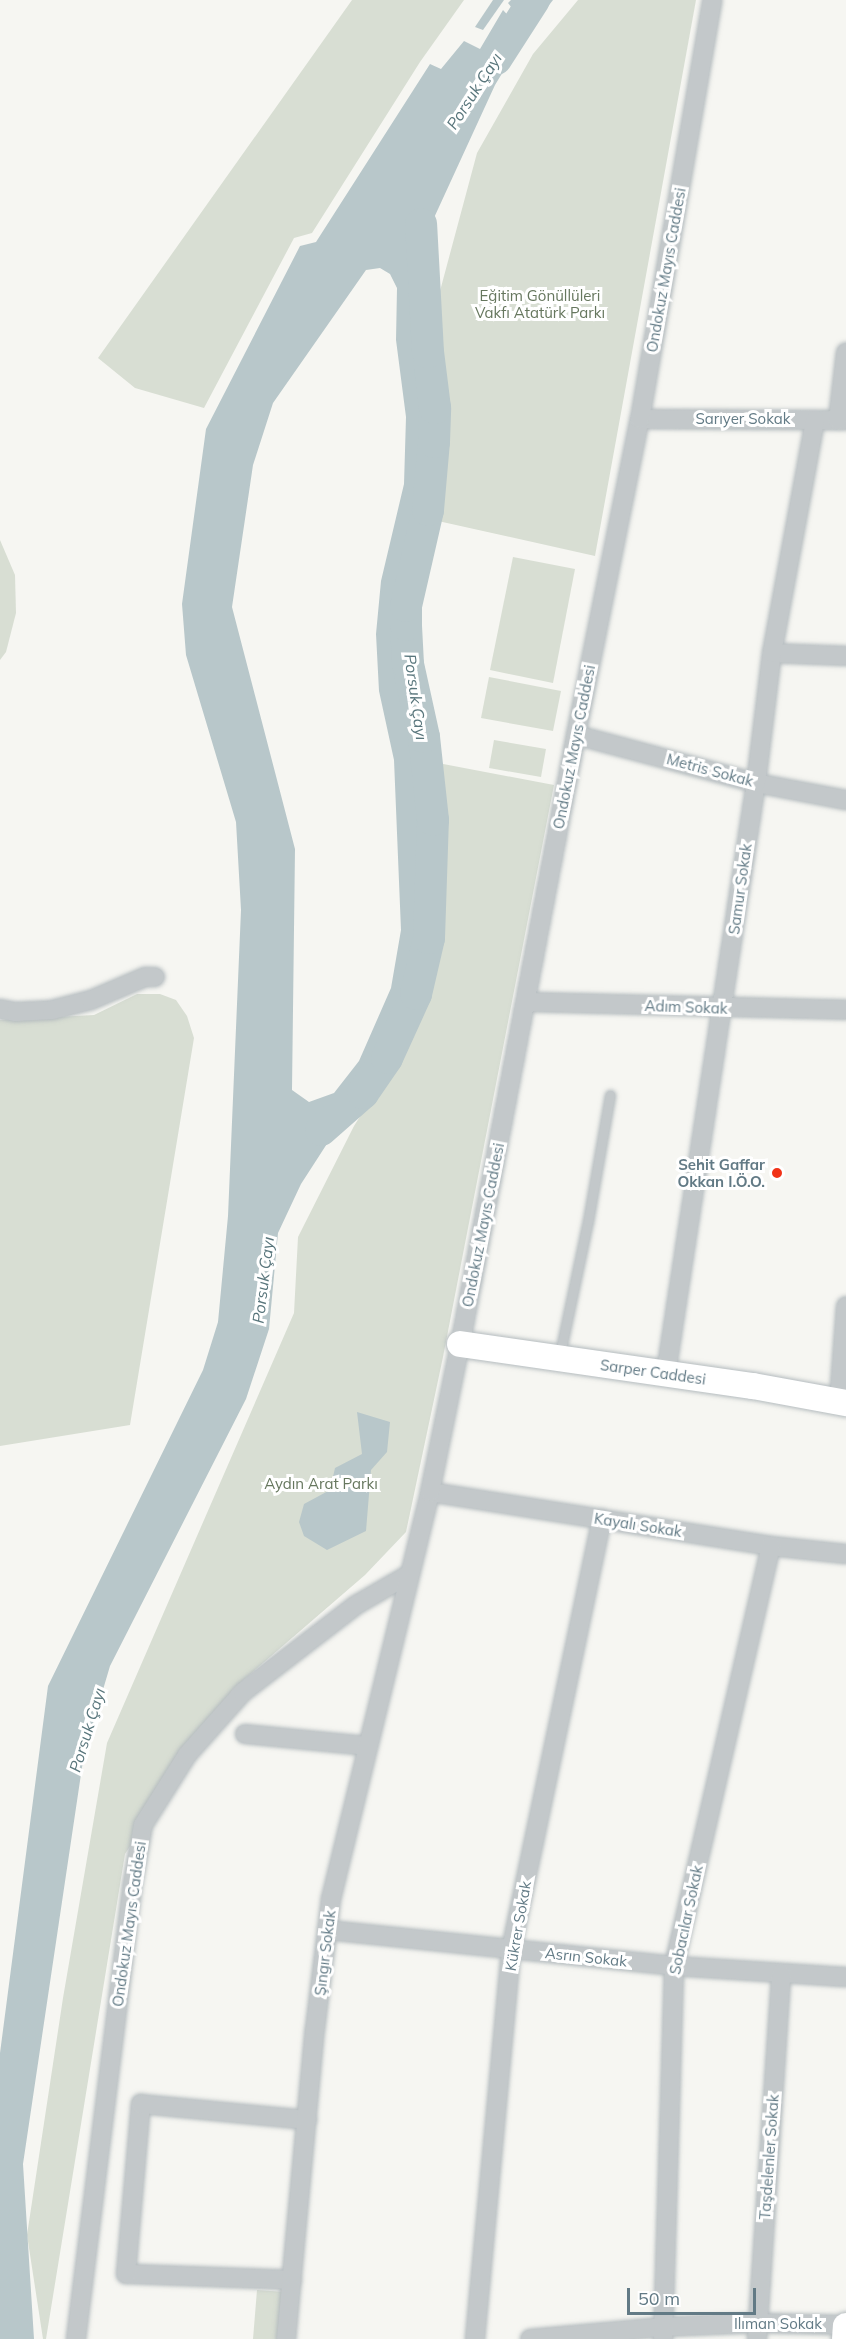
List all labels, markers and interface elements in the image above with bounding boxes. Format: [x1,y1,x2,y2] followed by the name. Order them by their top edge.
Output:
[442,49,506,133] water label: Porsuk Çayı
[643,186,689,354] street label: Ondokuz Mayıs Caddesi
[475,286,605,321] park label: Eğitim Gönüllüleri Vakfı Atatürk Parkı
[695,410,791,428] street label: Sarıyer Sokak
[400,653,432,741] water label: Porsuk Çayı
[549,663,599,831] street label: Ondokuz Mayıs Caddesi
[665,750,755,790] street label: Metris Sokak
[725,842,755,936] street label: Samur Sokak
[644,997,728,1017] street label: Adım Sokak
[458,1141,508,1309] street label: Ondokuz Mayıs Caddesi
[678,1155,765,1190] place label: Sehit Gaffar Okkan I.Ö.O.
[770,1166,784,1180] marker: Sehit Gaffar Okkan I.Ö.O.
[248,1236,278,1324] water label: Porsuk Çayı
[599,1356,707,1388] street label: Sarper Caddesi
[264,1475,378,1493] park label: Aydın Arat Parkı
[593,1509,683,1541] street label: Kayalı Sokak
[65,1686,109,1774] water label: Porsuk Çayı
[108,1840,150,2008] street label: Ondokuz Mayıs Caddesi
[666,1864,706,1976] street label: Sobacılar Sokak
[501,1880,535,1972] street label: Kükrer Sokak
[311,1909,339,1997] street label: Şıngır Sokak
[544,1944,628,1970] street label: Asrın Sokak
[756,2094,782,2220] street label: Taşdelenler Sokak
[630,2276,759,2314] scale bar
[638,2287,680,2310] text: 50 m
[734,2315,822,2333] street label: Ilıman Sokak

